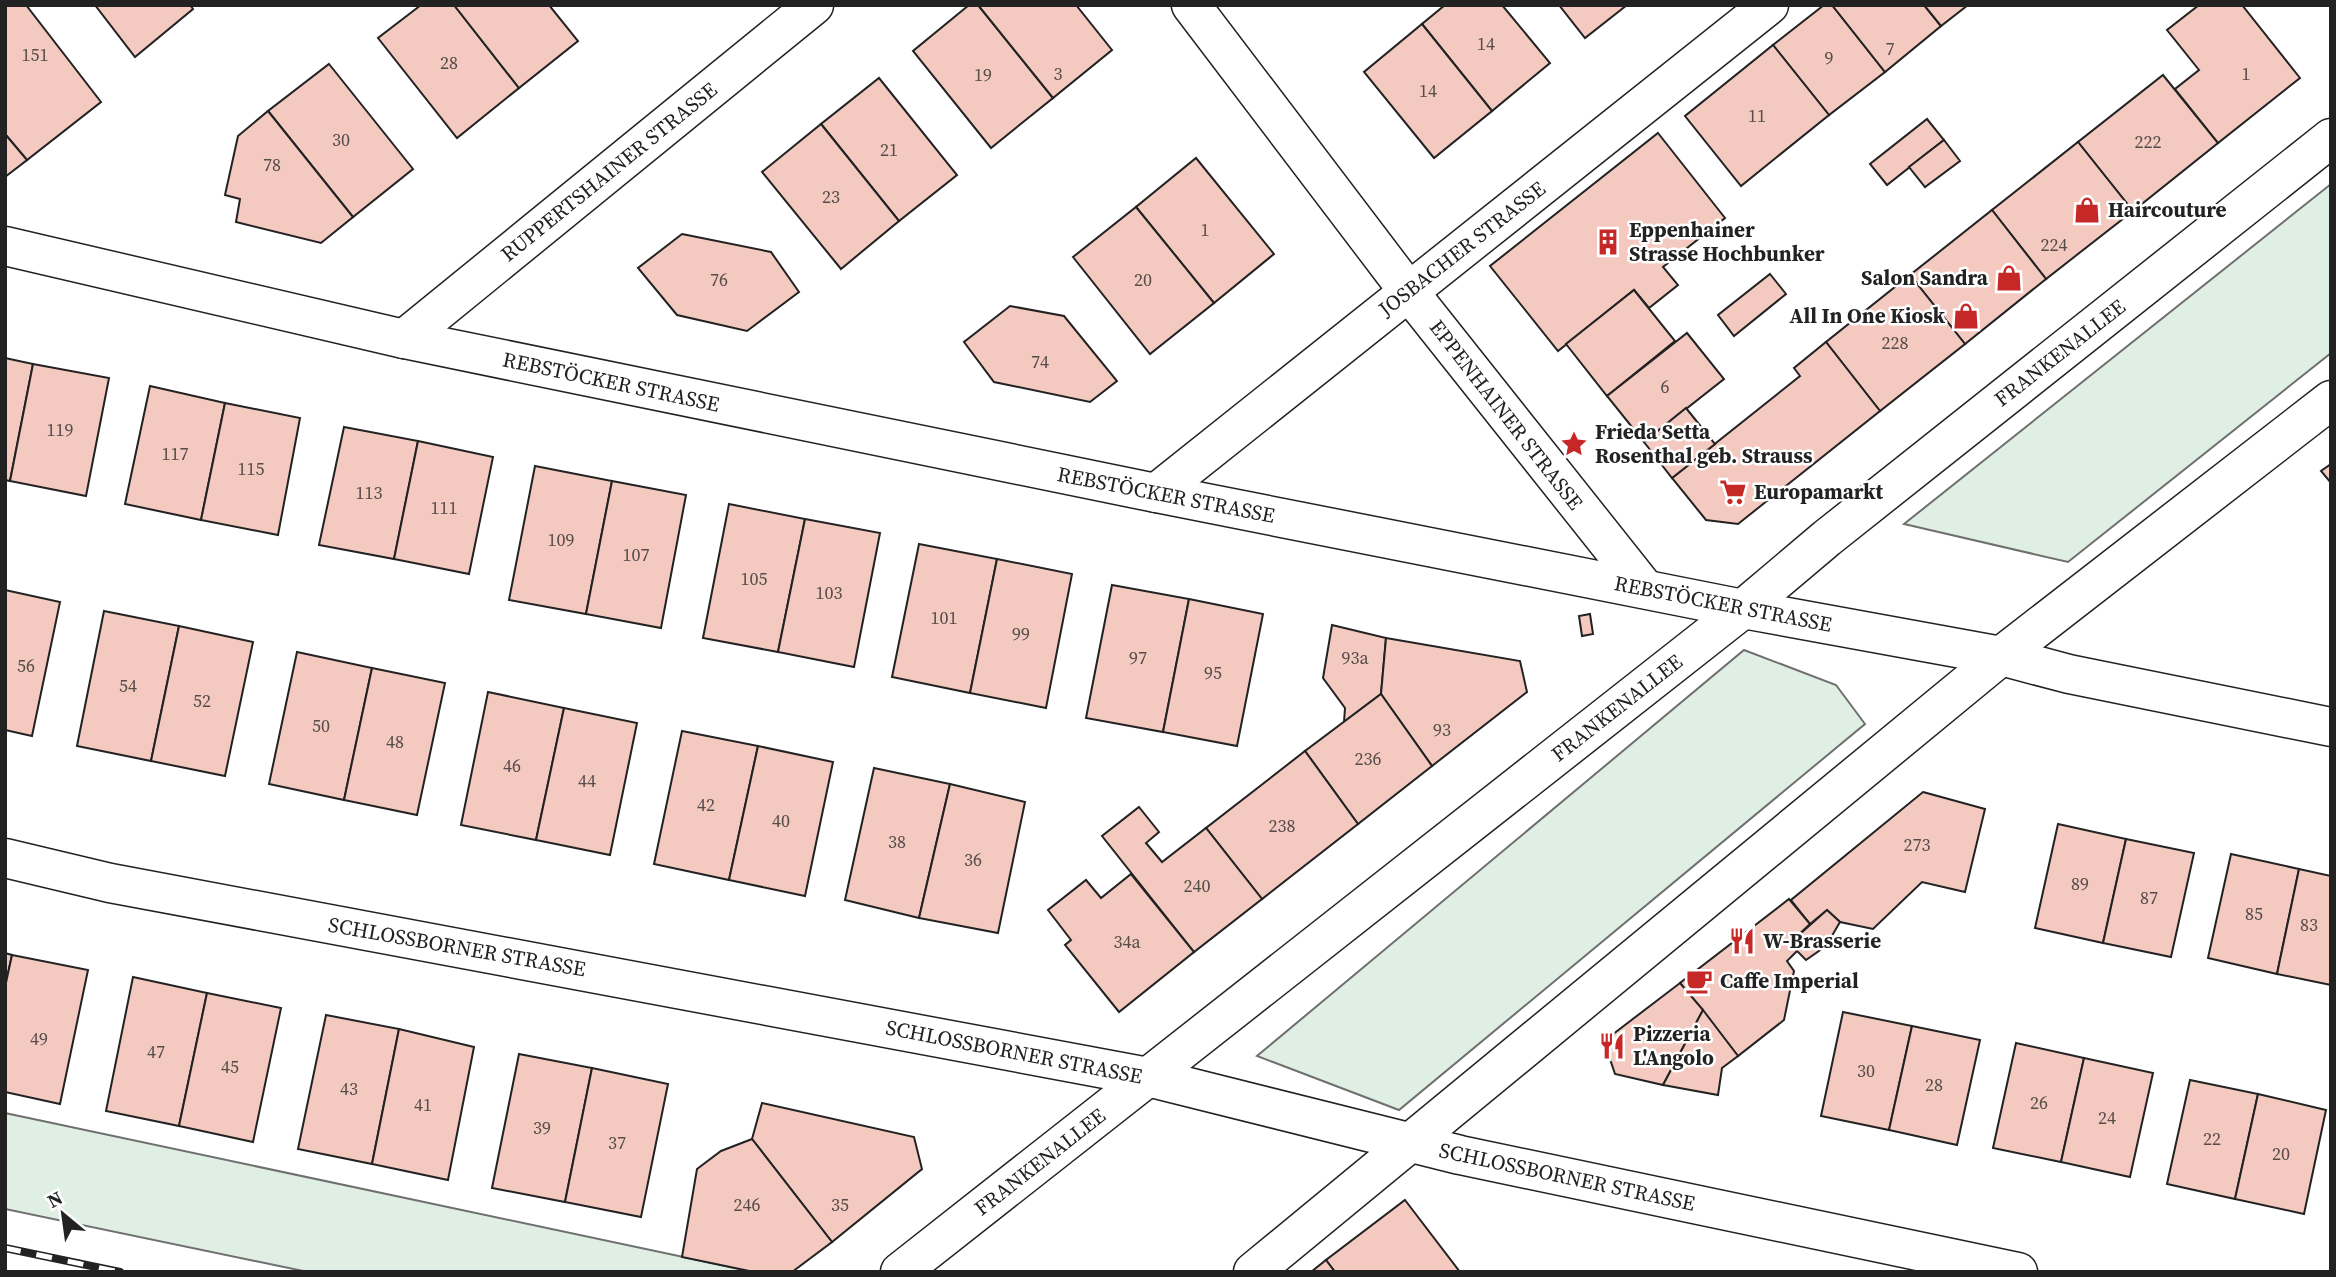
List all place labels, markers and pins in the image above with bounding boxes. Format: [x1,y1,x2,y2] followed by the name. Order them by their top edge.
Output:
[2072,195,2102,225] shop icon: Haircouture
[2108,195,2227,224] place label: Haircouture
[1629,215,1825,268] place label: Eppenhainer Strasse Hochbunker
[1593,227,1623,257] building icon: Eppenhainer Strasse Hochbunker
[1861,263,1989,292] place label: Salon Sandra
[1994,263,2024,293] shop icon: Salon Sandra
[1789,301,1945,330] place label: All In One Kiosk
[1951,301,1981,331] shop icon: All In One Kiosk
[1595,417,1813,470] place label: Frieda Setta Rosenthal geb. Strauss
[1559,429,1589,459] place icon: Frieda Setta Rosenthal geb. Strauss
[1718,477,1748,507] supermarket icon: Europamarkt
[1754,477,1883,506] place label: Europamarkt
[1727,926,1757,956] restaurant icon: W-Brasserie
[1763,926,1881,955] place label: W-Brasserie
[1684,966,1714,996] cafe icon: Caffe Imperial
[1720,966,1859,995] place label: Caffe Imperial
[1633,1019,1714,1072] place label: Pizzeria L'Angolo
[1597,1031,1627,1061] restaurant icon: Pizzeria L'Angolo

